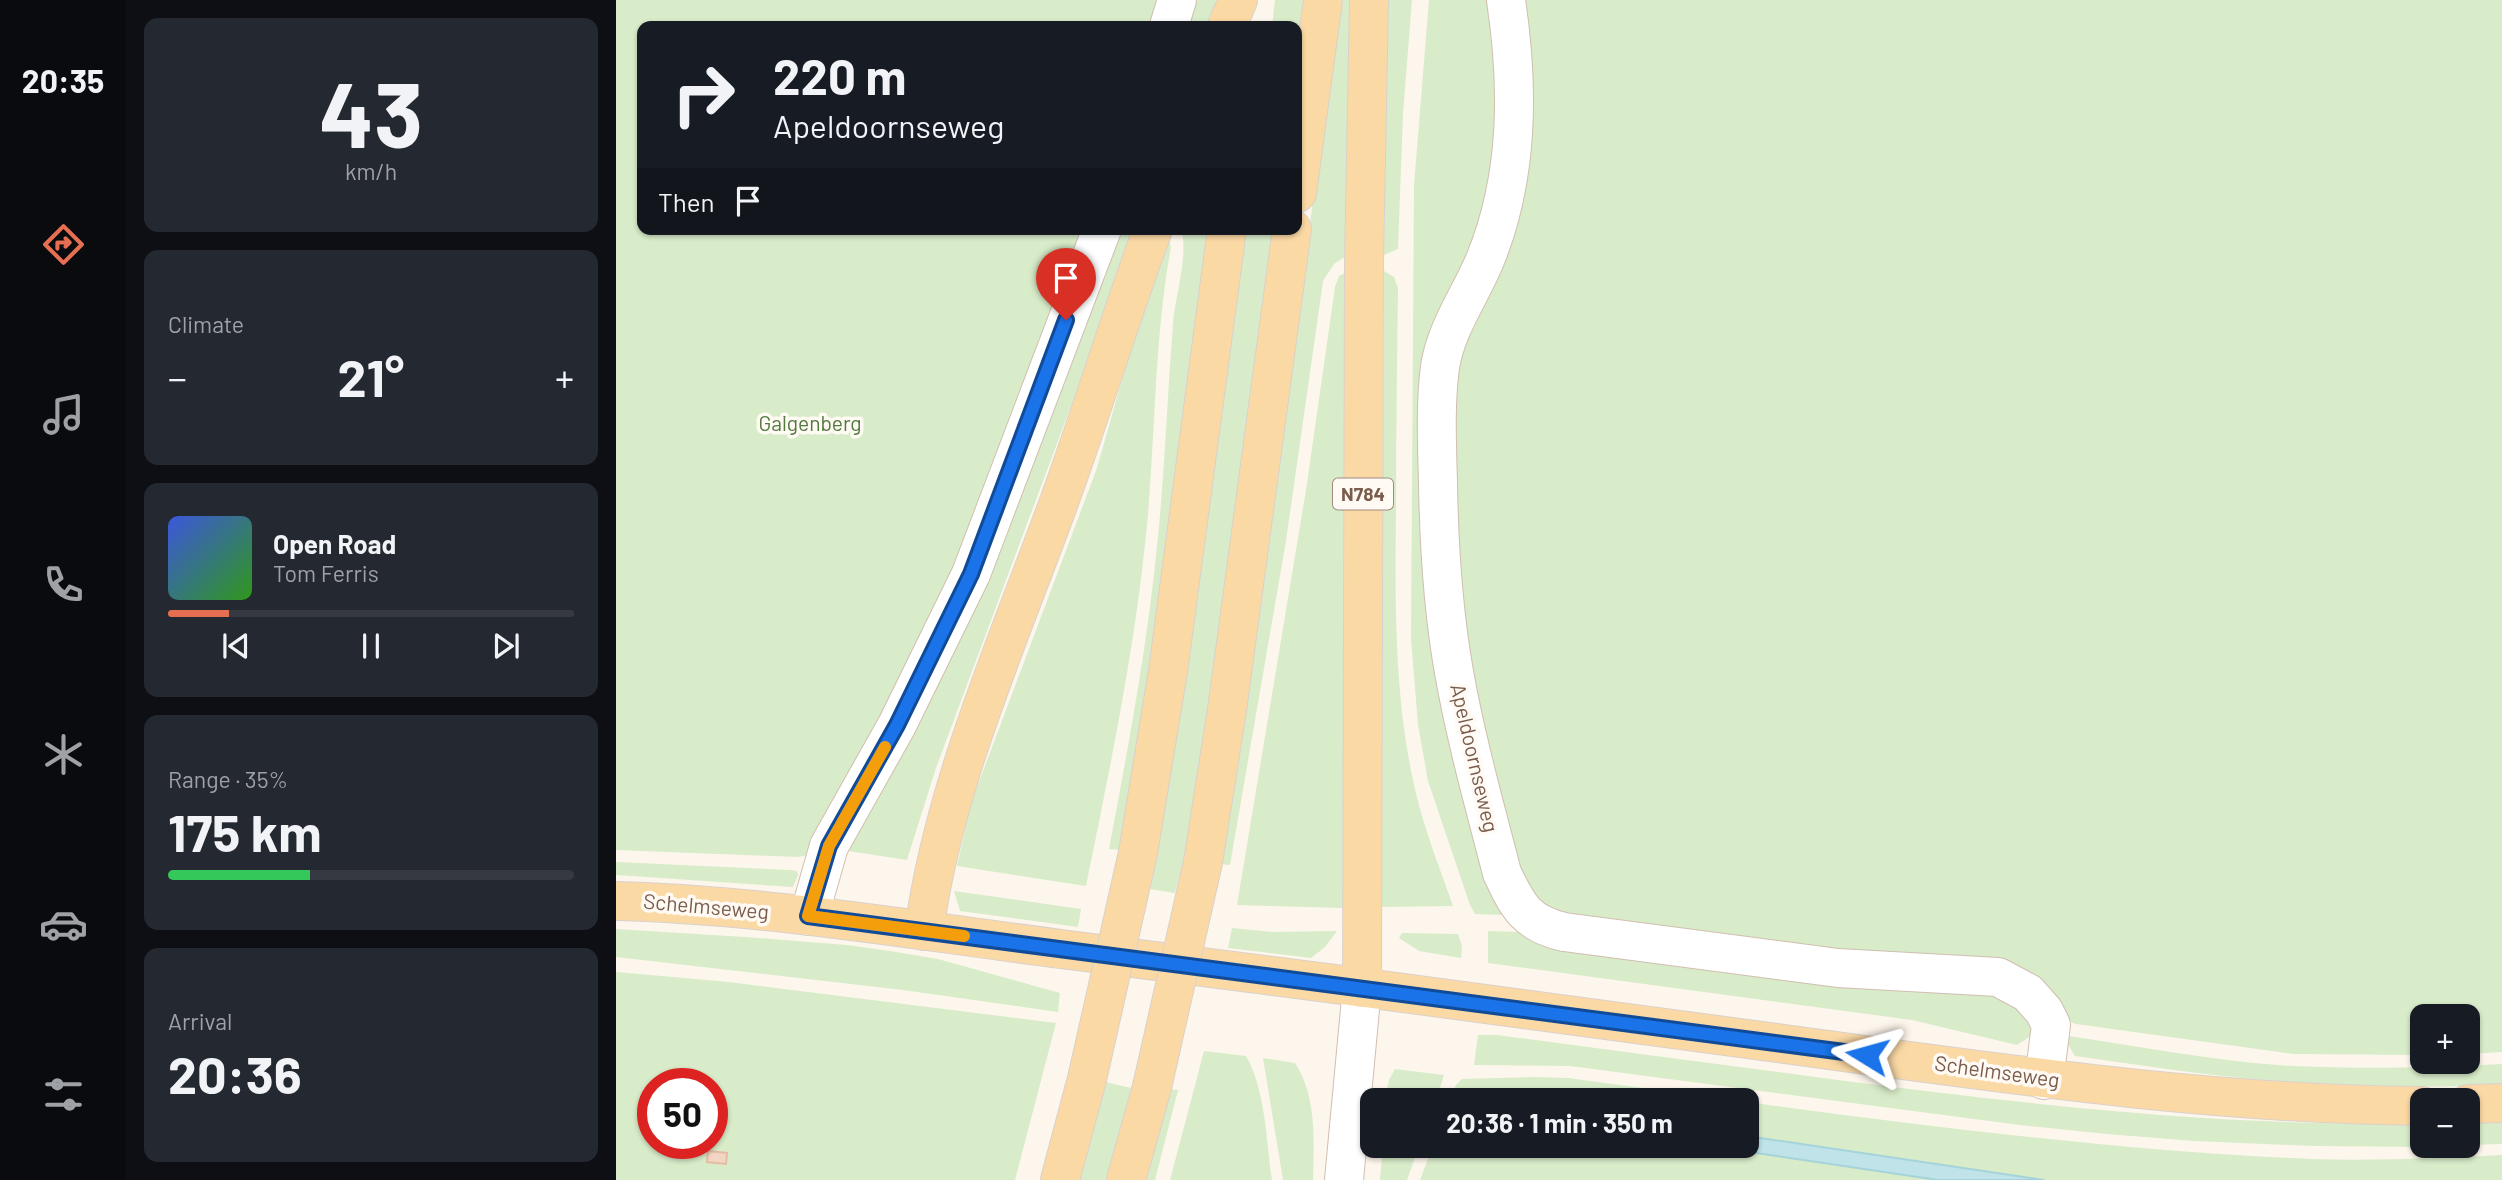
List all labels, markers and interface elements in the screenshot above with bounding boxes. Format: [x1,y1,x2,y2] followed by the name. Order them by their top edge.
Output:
[773,46,907,105] text: 220 m
[658,49,749,140] icon: right
[319,57,423,166] text: 43
[22,61,104,99] text: 20:35
[773,106,1004,144] text: Apeldoornseweg
[345,157,397,185] text: km/h
[729,182,767,220] icon: arrive
[658,186,715,217] text: Then
[39,220,88,269] icon: directions
[1036,248,1096,320] pin
[1047,259,1085,297] icon: arrive
[168,310,244,338] text: Climate
[338,345,404,407] text: 21°
[168,354,187,400] text: −
[555,354,574,400] text: +
[39,390,88,439] icon: music
[758,410,862,435] park label: Galgenberg
[1333,478,1393,509] road number: N784
[273,528,396,559] text: Open Road
[273,559,379,587] text: Tom Ferris
[39,560,88,609] icon: phone
[217,627,255,665] icon: previous
[352,627,390,665] icon: pause
[487,627,525,665] icon: next
[1446,681,1505,834] street label: Apeldoornseweg
[39,730,88,779] icon: climate
[168,765,288,793] text: Range · 35%
[168,800,322,862] text: 175 km
[642,888,770,923] street label: Schelmseweg
[39,900,88,949] icon: car
[2410,1004,2480,1158] map controls
[2410,1004,2480,1074] button: +
[168,1007,232,1035] text: Arrival
[1830,1018,1904,1092] position arrow
[168,1042,302,1104] text: 20:36
[1933,1049,2061,1092] street label: Schelmseweg
[637,1068,728,1159] speed limit sign: 50
[39,1070,88,1119] icon: filters
[2410,1088,2480,1158] button: −
[1446,1107,1673,1138] text: 20:36 · 1 min · 350 m

